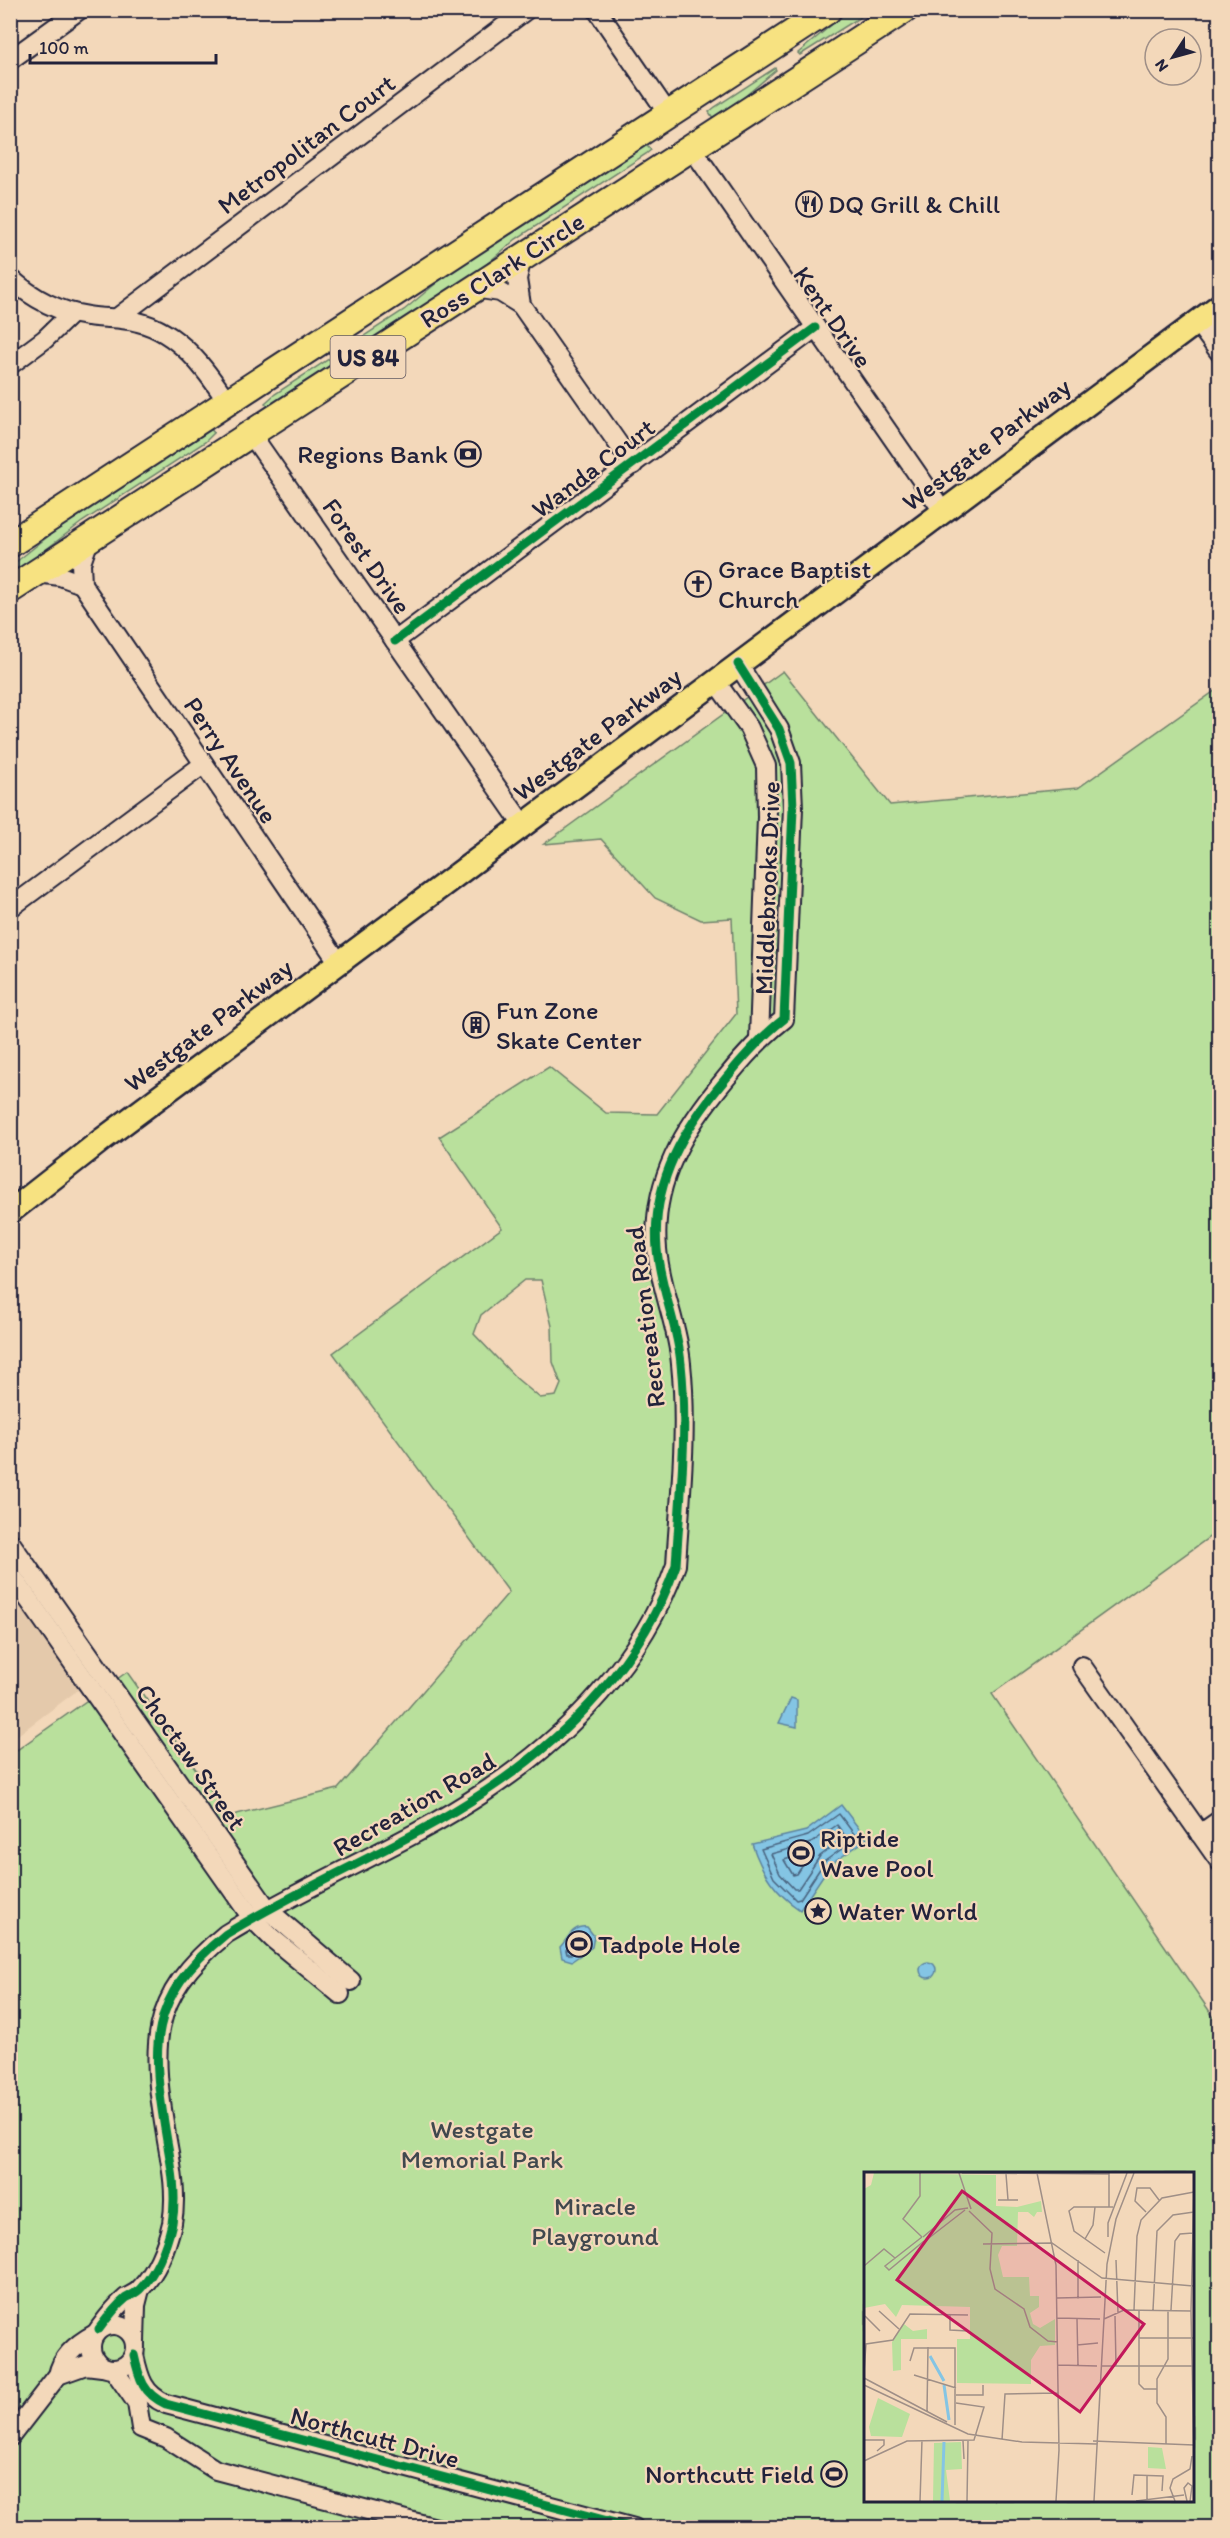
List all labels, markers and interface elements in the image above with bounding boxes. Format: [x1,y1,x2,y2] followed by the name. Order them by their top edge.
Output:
[30,27,216,65] scale bar
[1143,27,1203,87] north arrow
[39,37,89,59] text: 100 m
[1150,56,1172,75] text: N
[211,67,401,221] street label: Metropolitan Court
[828,188,1000,220] place label: DQ Grill & Chill
[794,189,824,219] restaurant icon: DQ Grill & Chill
[414,205,590,335] street label: Ross Clark Circle
[786,260,880,374] street label: Kent Drive
[330,336,406,378] road number: US 84
[895,370,1077,518] street label: Westgate Parkway
[525,411,661,525] street label: Wanda Court
[297,438,448,470] place label: Regions Bank
[453,439,483,469] bank icon: Regions Bank
[315,492,419,620] street label: Forest Drive
[718,553,872,615] place label: Grace Baptist Church
[683,569,713,599] church icon: Grace Baptist Church
[506,660,688,808] street label: Westgate Parkway
[177,691,285,829] street label: Perry Avenue
[747,780,787,996] street label: Middlebrooks Drive
[117,951,299,1099] street label: Westgate Parkway
[496,994,642,1056] place label: Fun Zone Skate Center
[461,1010,491,1040] building icon: Fun Zone Skate Center
[618,1224,672,1409] street label: Recreation Road
[129,1678,253,1837] street label: Choctaw Street
[327,1745,501,1863] street label: Recreation Road
[820,1822,934,1884] place label: Riptide Wave Pool
[786,1838,816,1868] sports icon: Riptide Wave Pool
[838,1895,978,1927] place label: Water World
[803,1896,833,1926] place icon: Water World
[598,1928,741,1960] place label: Tadpole Hole
[564,1929,594,1959] sports icon: Tadpole Hole
[401,2113,563,2175] park label: Westgate Memorial Park
[864,2172,1194,2502] inset map
[531,2190,659,2252] park label: Miracle Playground
[287,2399,463,2475] street label: Northcutt Drive
[645,2458,814,2490] place label: Northcutt Field
[819,2459,849,2489] sports icon: Northcutt Field

